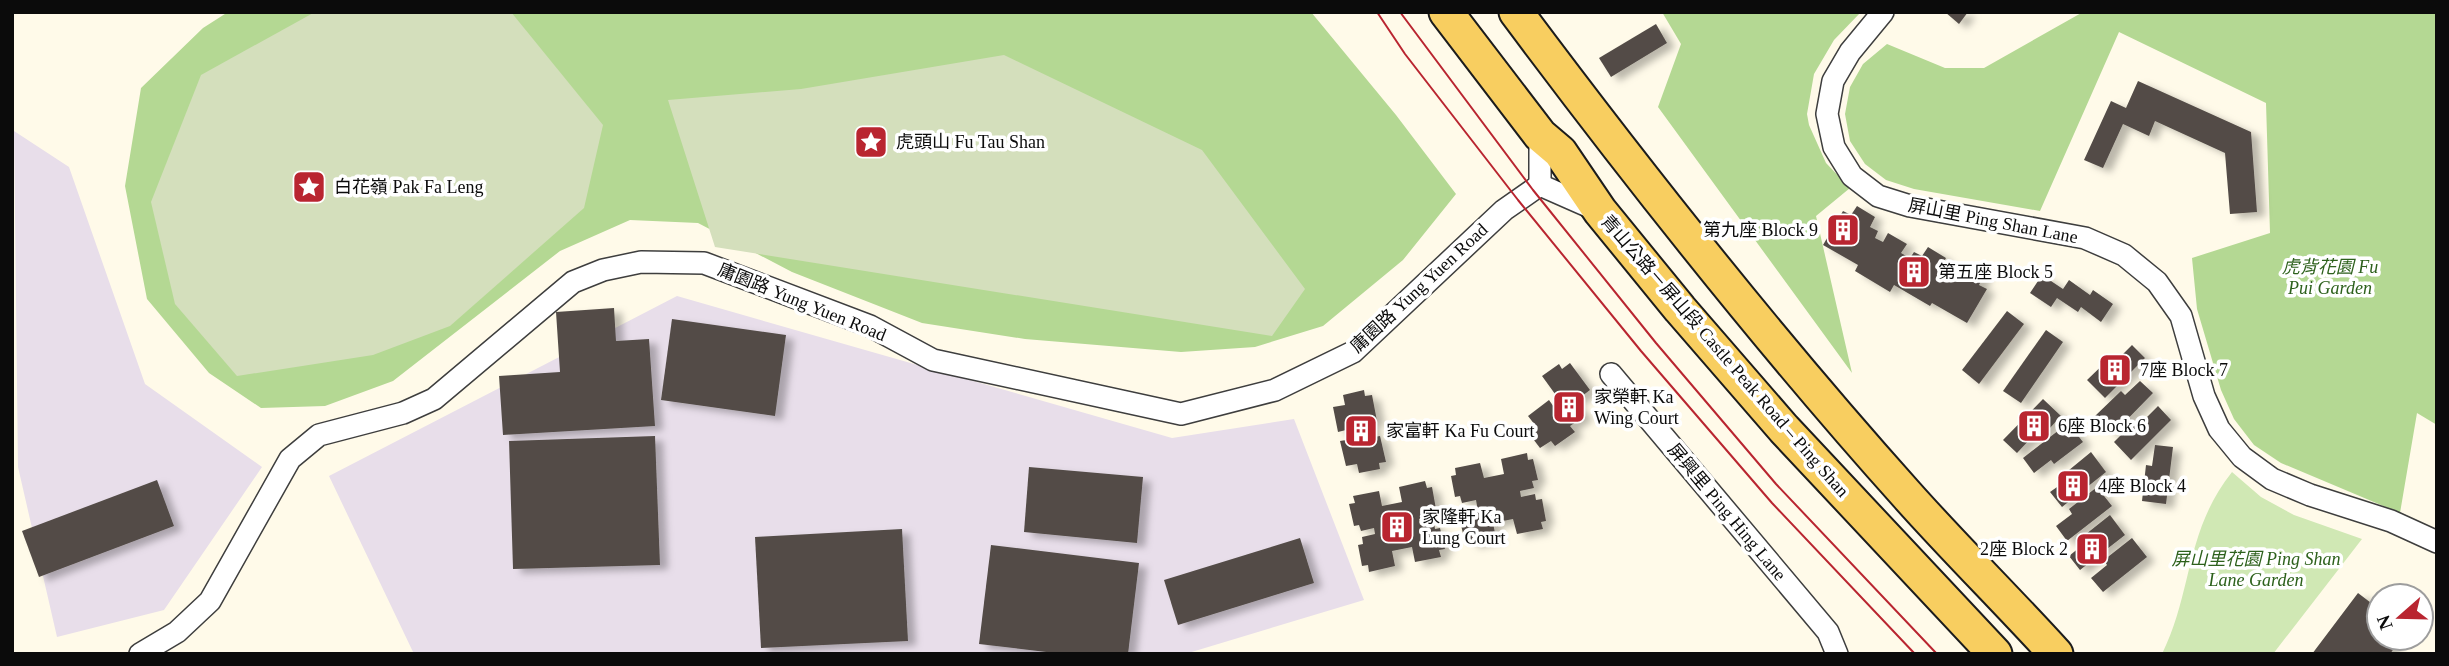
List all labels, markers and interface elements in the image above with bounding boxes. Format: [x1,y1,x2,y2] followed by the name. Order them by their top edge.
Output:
[852,123,890,161] place icon: 虎頭山 Fu Tau Shan
[896,132,1045,152] place label: 虎頭山 Fu Tau Shan
[290,168,328,206] place icon: 白花嶺 Pak Fa Leng
[334,177,483,197] place label: 白花嶺 Pak Fa Leng
[1906,195,2080,247] street label: 屏山里 Ping Shan Lane
[1597,211,1853,501] street label: 青山公路－屏山段 Castle Peak Road – Ping Shan
[1824,211,1862,249] building icon: 第九座 Block 9
[1346,219,1492,357] street label: 庸園路 Yung Yuen Road
[1703,220,1818,240] place label: 第九座 Block 9
[1895,253,1933,291] building icon: 第五座 Block 5
[2282,257,2378,298] park label: 虎背花園 Fu Pui Garden
[715,259,889,345] street label: 庸園路 Yung Yuen Road
[1938,262,2053,282] place label: 第五座 Block 5
[2096,351,2134,389] building icon: 7座 Block 7
[2140,360,2228,380] place label: 7座 Block 7
[1594,387,1679,428] place label: 家榮軒 Ka Wing Court
[1550,388,1588,426] building icon: 家榮軒 Ka Wing Court
[2015,407,2053,445] building icon: 6座 Block 6
[1342,412,1380,450] building icon: 家富軒 Ka Fu Court
[2058,416,2146,436] place label: 6座 Block 6
[1386,421,1535,441] place label: 家富軒 Ka Fu Court
[1664,440,1790,584] street label: 屏興里 Ping Hing Lane
[2054,467,2092,505] building icon: 4座 Block 4
[2098,476,2186,496] place label: 4座 Block 4
[1422,507,1506,548] place label: 家隆軒 Ka Lung Court
[1378,508,1416,546] building icon: 家隆軒 Ka Lung Court
[2073,530,2111,568] building icon: 2座 Block 2
[1980,539,2068,559] place label: 2座 Block 2
[2172,549,2341,590] park label: 屏山里花園 Ping Shan Lane Garden
[2365,582,2435,652] north arrow
[2372,612,2397,633] text: N

